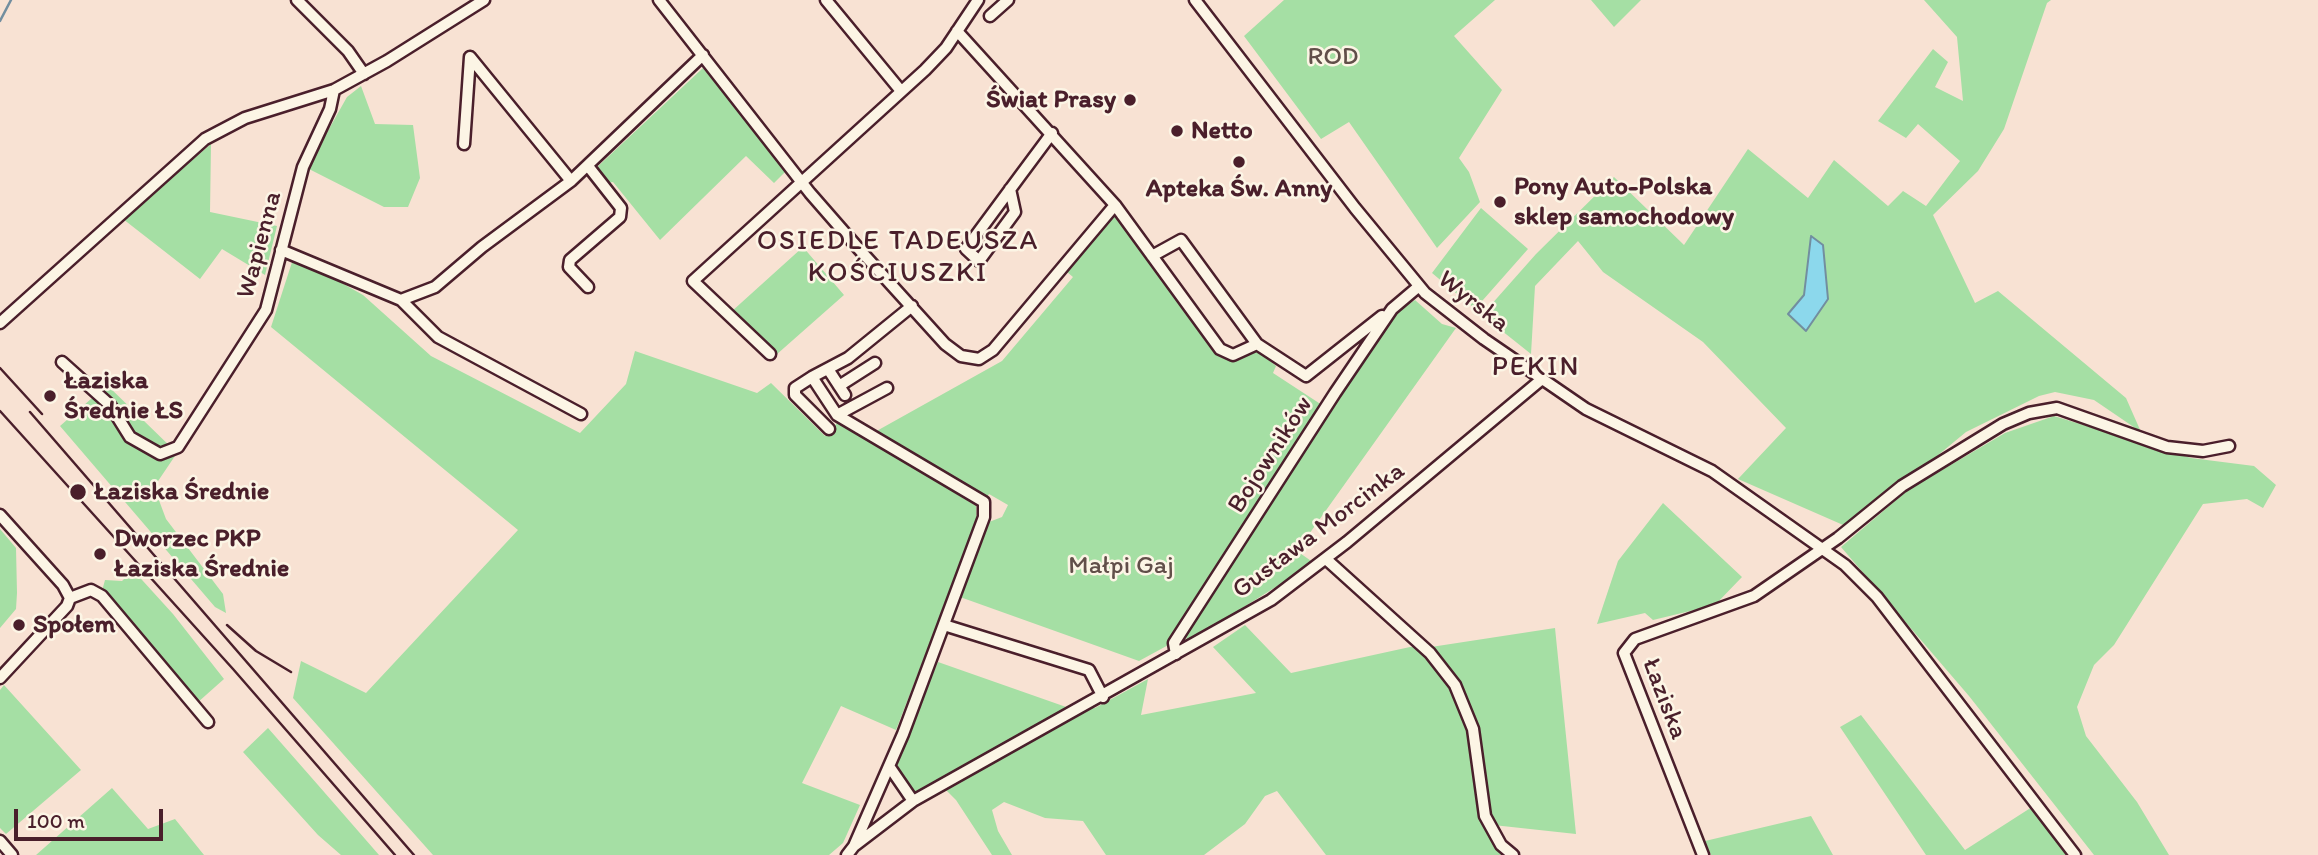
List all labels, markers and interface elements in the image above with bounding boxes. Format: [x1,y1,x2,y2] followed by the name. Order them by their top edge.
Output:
[1307,41,1359,73] park label: ROD
[986,84,1116,116] place label: Świat Prasy
[1122,92,1138,108] marker: Świat Prasy
[1191,115,1253,147] place label: Netto
[1169,123,1185,139] marker: Netto
[1231,154,1247,170] marker: Apteka Św. Anny
[1514,171,1734,232] place label: Pony Auto-Polska sklep samochodowy
[1146,173,1332,205] place label: Apteka Św. Anny
[231,188,289,302] street label: Wapienna
[1492,194,1508,210] marker: Pony Auto-Polska sklep samochodowy
[761,225,1035,291] district label: OSIEDLE TADEUSZA KOŚCIUSZKI
[1431,264,1515,340] street label: Wyrska
[1494,351,1578,385] district label: PEKIN
[64,365,183,426] place label: Łaziska Średnie ŁS
[42,388,58,404] marker: Łaziska Średnie ŁS
[1222,391,1320,519] street label: Bojowników
[1227,456,1411,606] street label: Gustawa Morcinka
[94,476,269,508] place label: Łaziska Średnie
[68,482,88,502] marker: Łaziska Średnie
[114,523,289,584] place label: Dworzec PKP Łaziska Średnie
[92,546,108,562] marker: Dworzec PKP Łaziska Średnie
[1068,550,1174,582] park label: Małpi Gaj
[33,609,115,641] place label: Społem
[11,617,27,633] marker: Społem
[1634,654,1694,744] street label: Łaziska
[18,796,166,840] scale bar
[27,808,85,833] text: 100 m

